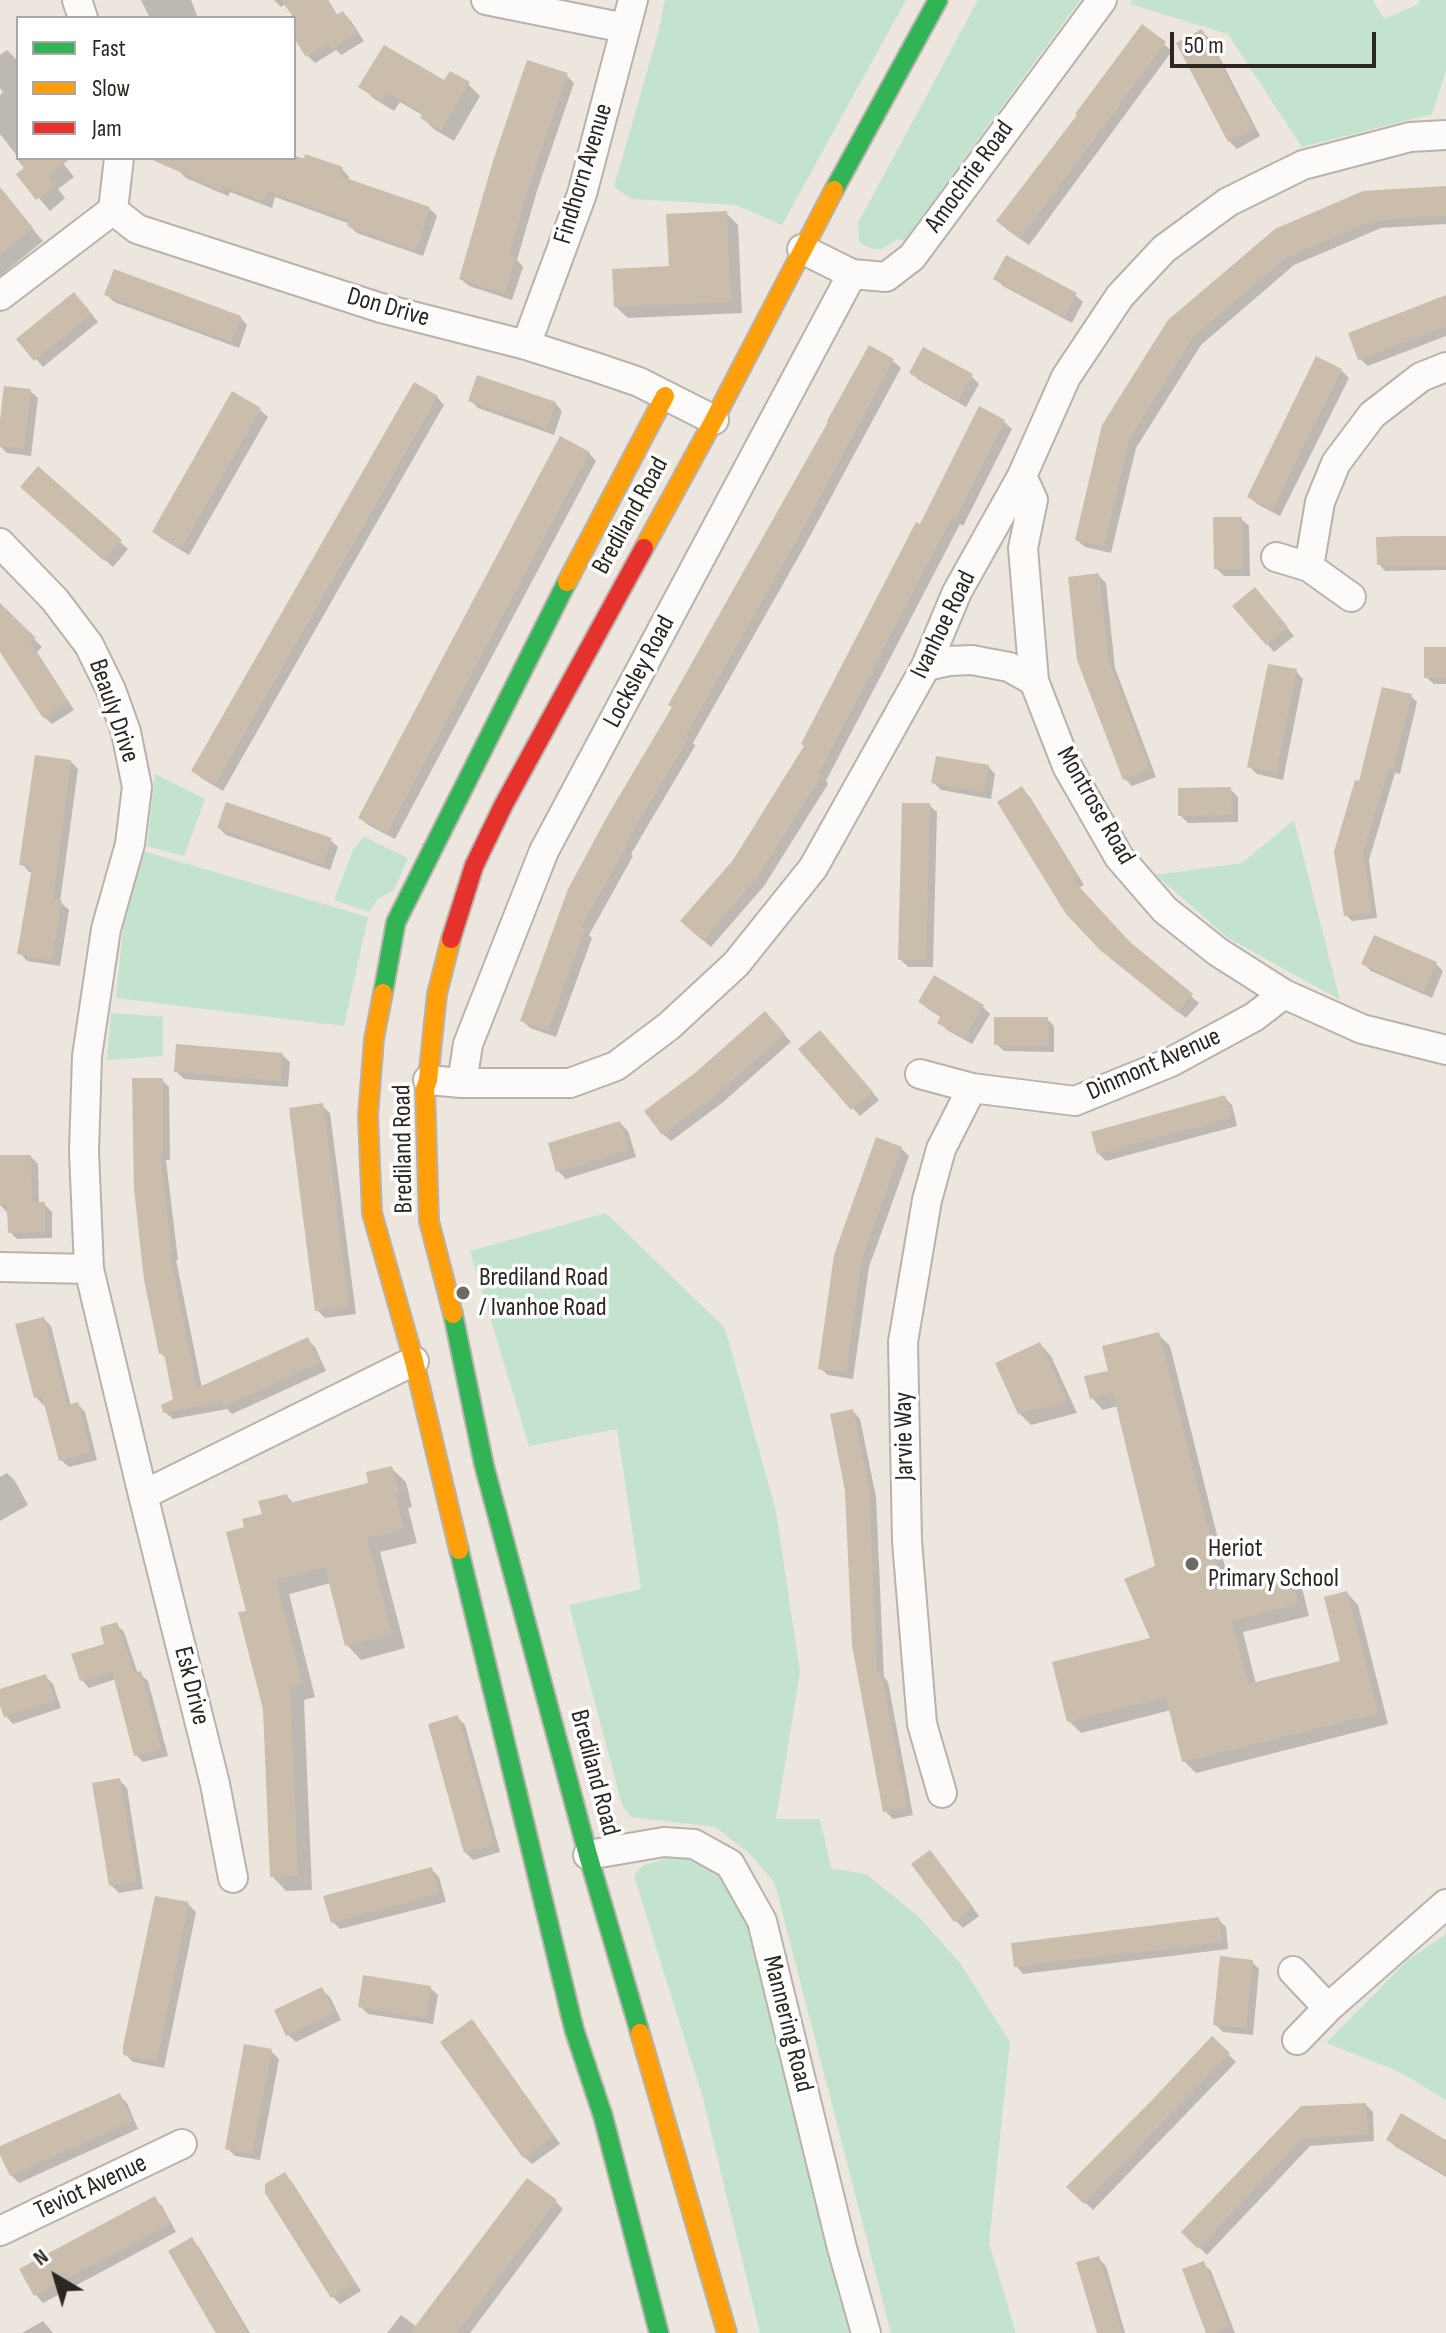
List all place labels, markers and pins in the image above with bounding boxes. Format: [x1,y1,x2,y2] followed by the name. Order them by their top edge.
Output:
[479,1262,608,1324] place label: Brediland Road / Ivanhoe Road
[454,1284,472,1302] marker: Brediland Road / Ivanhoe Road
[1208,1533,1339,1594] place label: Heriot Primary School
[1183,1555,1201,1573] marker: Heriot Primary School

